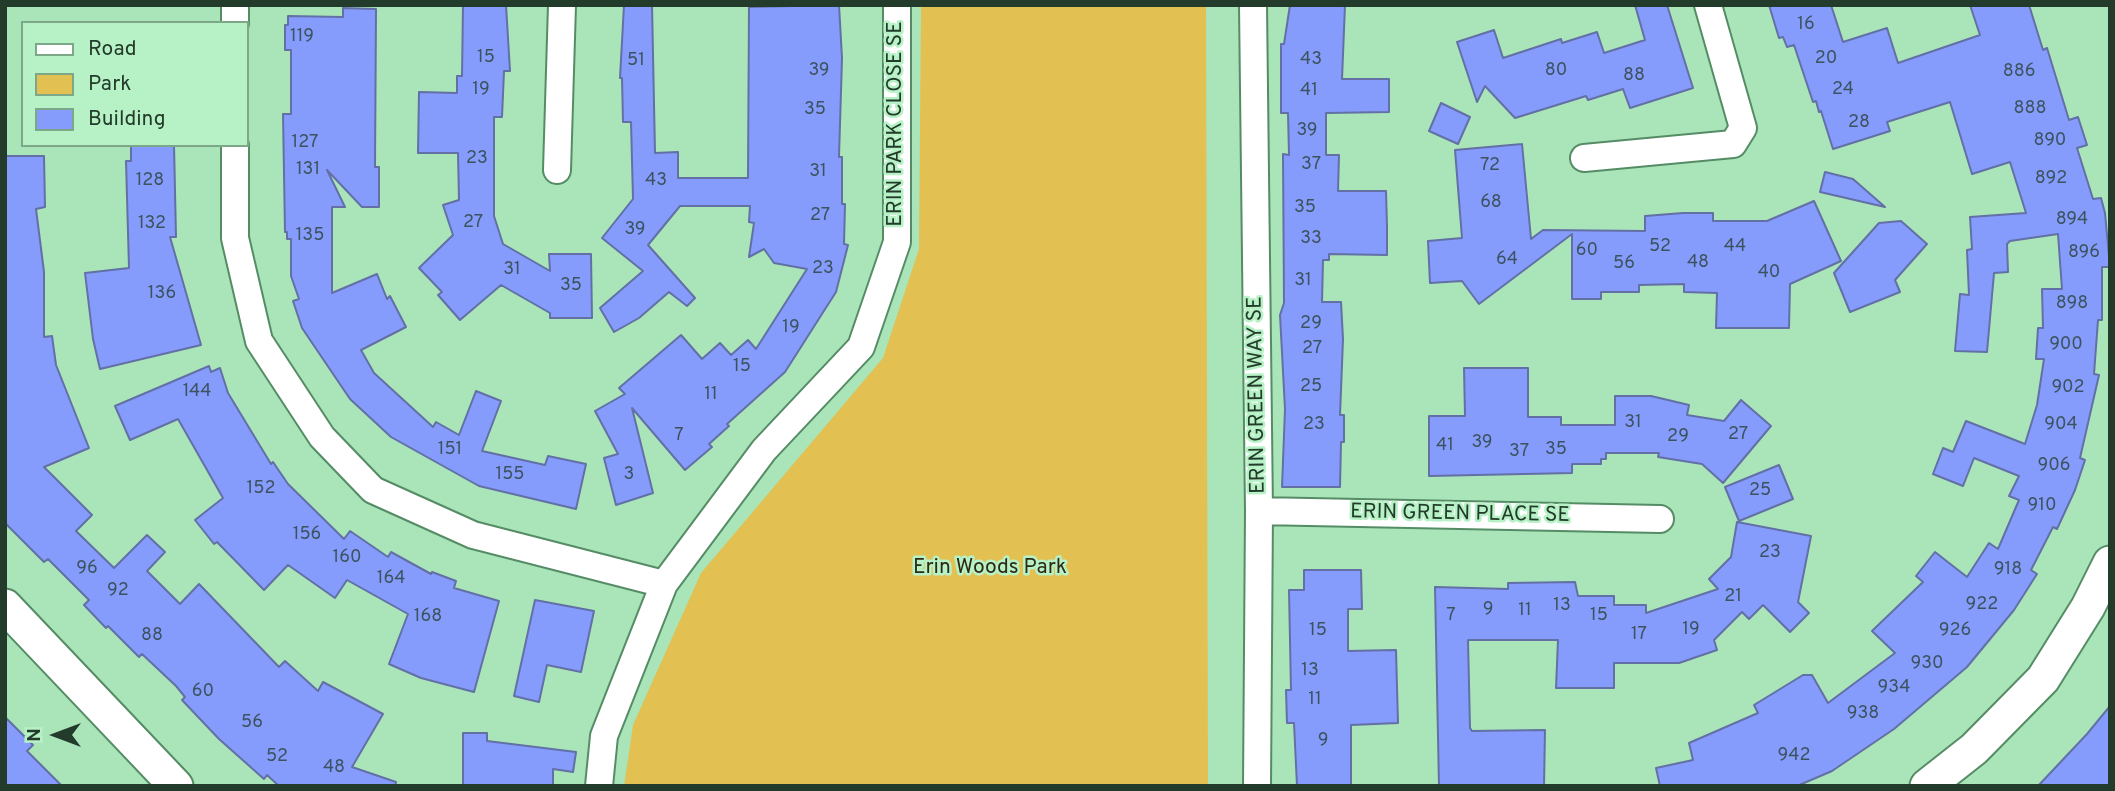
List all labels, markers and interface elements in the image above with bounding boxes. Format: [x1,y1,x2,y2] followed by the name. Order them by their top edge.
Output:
[1797,14,1815,36] house number: 16
[21,21,248,147] legend
[884,21,910,227] street label: ERIN PARK CLOSE SE
[290,26,314,48] house number: 119
[88,36,137,63] text: Road
[477,47,495,69] house number: 15
[1815,48,1837,70] house number: 20
[1300,49,1322,71] house number: 43
[627,50,645,72] house number: 51
[808,60,830,82] house number: 39
[1545,60,1567,82] house number: 80
[2003,61,2035,83] house number: 886
[1623,65,1645,87] house number: 88
[88,71,131,98] text: Park
[472,79,490,101] house number: 19
[1832,79,1854,101] house number: 24
[1300,80,1318,102] house number: 41
[2014,98,2046,120] house number: 888
[804,99,826,121] house number: 35
[88,106,166,133] text: Building
[1848,112,1870,134] house number: 28
[1296,120,1318,142] house number: 39
[2034,130,2066,152] house number: 890
[292,132,318,154] house number: 127
[466,148,488,170] house number: 23
[1301,154,1321,176] house number: 37
[1480,155,1500,177] house number: 72
[296,159,320,181] house number: 131
[809,161,827,183] house number: 31
[2035,168,2067,190] house number: 892
[136,170,164,192] house number: 128
[645,170,667,192] house number: 43
[1480,192,1502,214] house number: 68
[1294,197,1316,219] house number: 35
[810,205,830,227] house number: 27
[2056,209,2088,231] house number: 894
[463,212,483,234] house number: 27
[138,213,166,235] house number: 132
[624,219,646,241] house number: 39
[296,225,324,247] house number: 135
[1300,228,1322,250] house number: 33
[1649,236,1671,258] house number: 52
[1724,236,1746,258] house number: 44
[1576,240,1598,262] house number: 60
[2068,242,2100,264] house number: 896
[1496,249,1518,271] house number: 64
[1687,252,1709,274] house number: 48
[1613,253,1635,275] house number: 56
[812,258,834,280] house number: 23
[503,259,521,281] house number: 31
[1758,262,1780,284] house number: 40
[1294,270,1312,292] house number: 31
[560,275,582,297] house number: 35
[148,283,176,305] house number: 136
[2056,293,2088,315] house number: 898
[1244,296,1272,494] street label: ERIN GREEN WAY SE
[1300,313,1322,335] house number: 29
[782,317,800,339] house number: 19
[2049,334,2083,356] house number: 900
[1302,338,1322,360] house number: 27
[733,356,751,378] house number: 15
[1300,376,1322,398] house number: 25
[2051,377,2085,399] house number: 902
[183,381,211,403] house number: 144
[704,384,718,406] house number: 11
[1624,412,1642,434] house number: 31
[1303,414,1325,436] house number: 23
[2044,414,2078,436] house number: 904
[1728,424,1748,446] house number: 27
[674,425,684,447] house number: 7
[1667,426,1689,448] house number: 29
[1471,432,1493,454] house number: 39
[1436,435,1454,457] house number: 41
[438,439,462,461] house number: 151
[1545,439,1567,461] house number: 35
[1509,441,1529,463] house number: 37
[2038,455,2070,477] house number: 906
[495,464,525,486] house number: 155
[624,464,634,486] house number: 3
[247,478,275,500] house number: 152
[1749,480,1771,502] house number: 25
[2027,495,2057,517] house number: 910
[1350,500,1570,530] street label: ERIN GREEN PLACE SE
[293,524,321,546] house number: 156
[1759,542,1781,564] house number: 23
[332,547,362,569] house number: 160
[913,556,1067,582] park label: Erin Woods Park
[76,558,98,580] house number: 96
[1994,559,2022,581] house number: 918
[377,568,405,590] house number: 164
[107,580,129,602] house number: 92
[1724,586,1742,608] house number: 21
[1966,594,1998,616] house number: 922
[1553,595,1571,617] house number: 13
[1483,599,1493,621] house number: 9
[1518,600,1532,622] house number: 11
[1446,605,1456,627] house number: 7
[1590,605,1608,627] house number: 15
[414,606,442,628] house number: 168
[1682,619,1700,641] house number: 19
[1309,620,1327,642] house number: 15
[1939,620,1971,642] house number: 926
[1631,624,1647,646] house number: 17
[141,625,163,647] house number: 88
[1911,653,1943,675] house number: 930
[1301,660,1319,682] house number: 13
[1878,677,1910,699] house number: 934
[192,681,214,703] house number: 60
[1308,689,1322,711] house number: 11
[21,700,91,770] north arrow
[1847,703,1879,725] house number: 938
[241,712,263,734] house number: 56
[23,728,47,742] text: N
[1318,730,1328,752] house number: 9
[1778,745,1810,767] house number: 942
[266,746,288,768] house number: 52
[323,757,345,779] house number: 48

